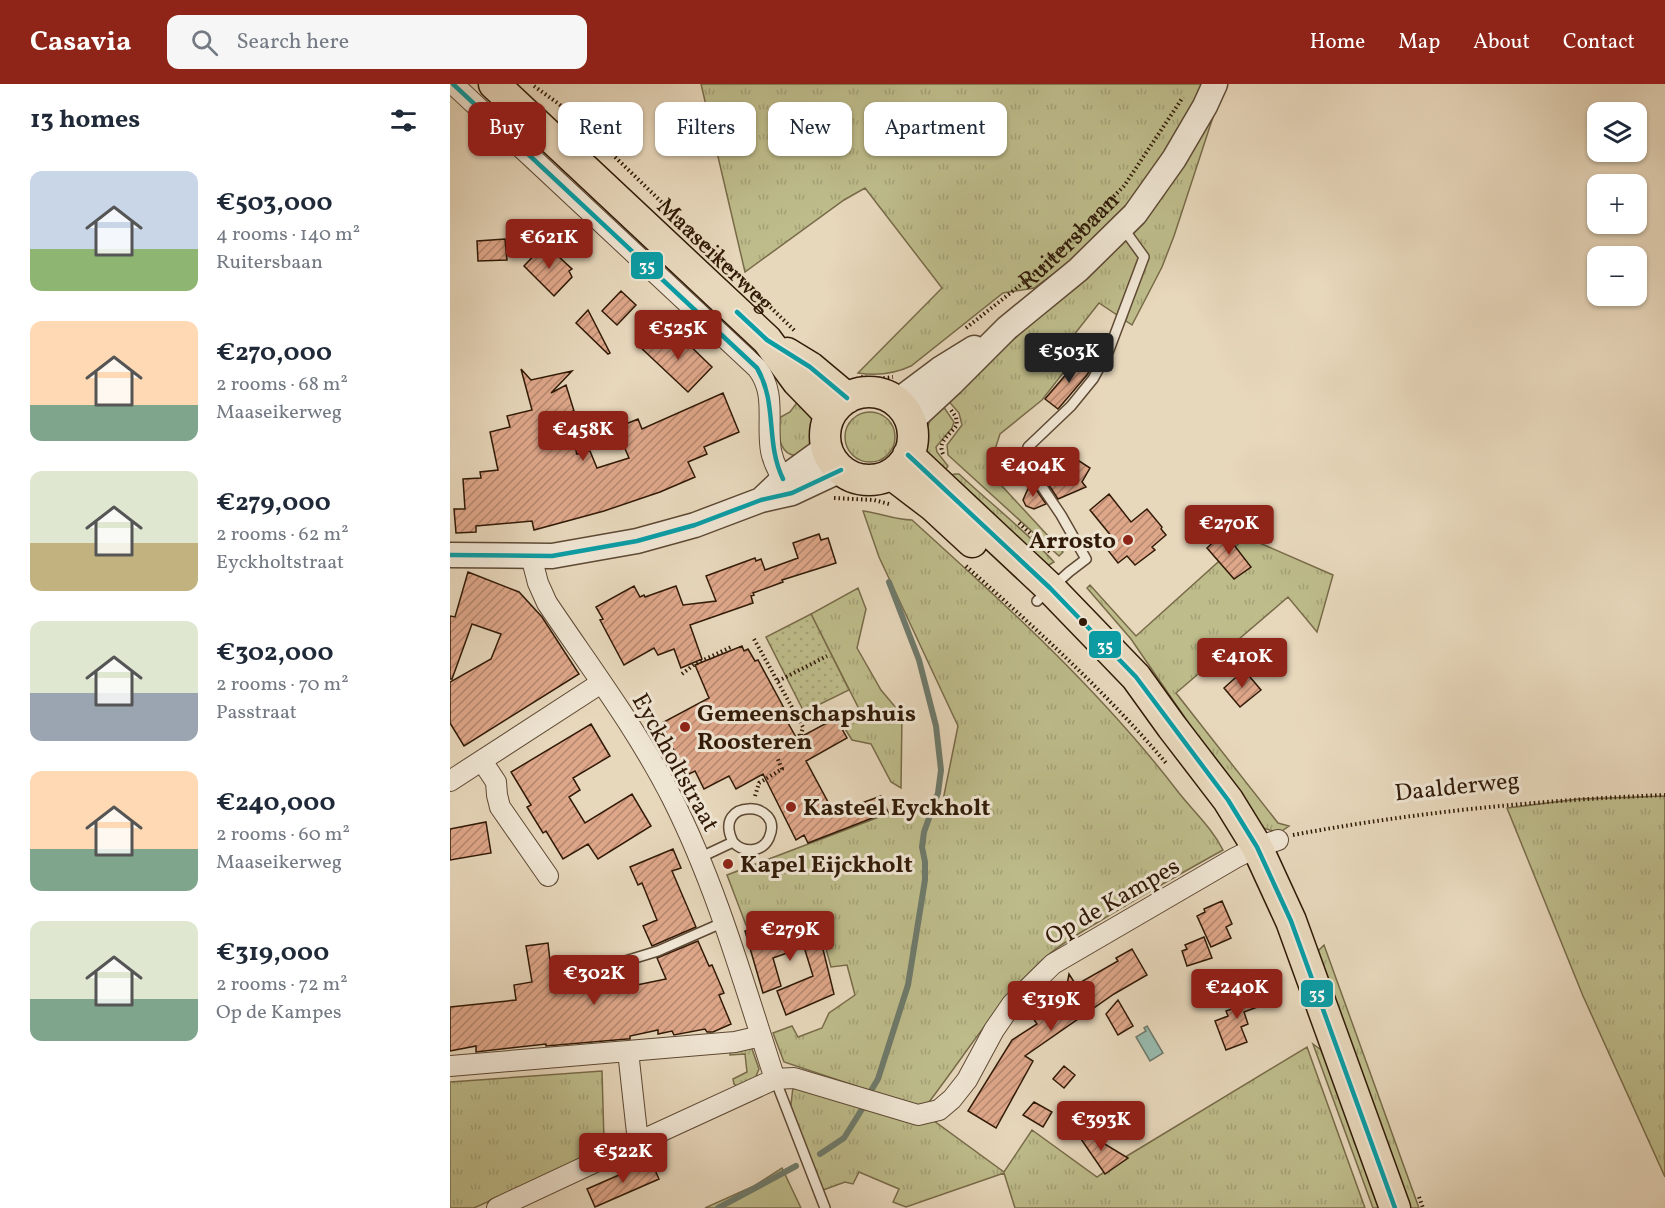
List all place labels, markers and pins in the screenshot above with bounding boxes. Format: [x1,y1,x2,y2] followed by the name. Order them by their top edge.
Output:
[507,219,591,270] pin: €621K
[636,310,720,361] pin: €525K
[1027,333,1111,384] pin: €503K
[541,411,625,462] pin: €458K
[991,447,1075,498] pin: €404K
[1187,505,1271,556] pin: €270K
[1029,525,1116,559] place label: Arrosto
[1121,533,1135,547] marker: Arrosto
[1077,616,1089,628] unlabelled marker
[1200,638,1284,689] pin: €410K
[697,698,916,760] place label: Gemeenschapshuis Roosteren
[678,720,692,734] marker: Gemeenschapshuis Roosteren
[803,792,990,826] place label: Kasteel Eyckholt
[784,800,798,814] marker: Kasteel Eyckholt
[740,849,913,883] place label: Kapel Eijckholt
[721,857,735,871] marker: Kapel Eijckholt
[748,911,832,962] pin: €279K
[552,955,636,1006] pin: €302K
[1195,969,1279,1020] pin: €240K
[1009,981,1093,1032] pin: €319K
[1059,1101,1143,1152] pin: €393K
[581,1133,665,1184] pin: €522K

